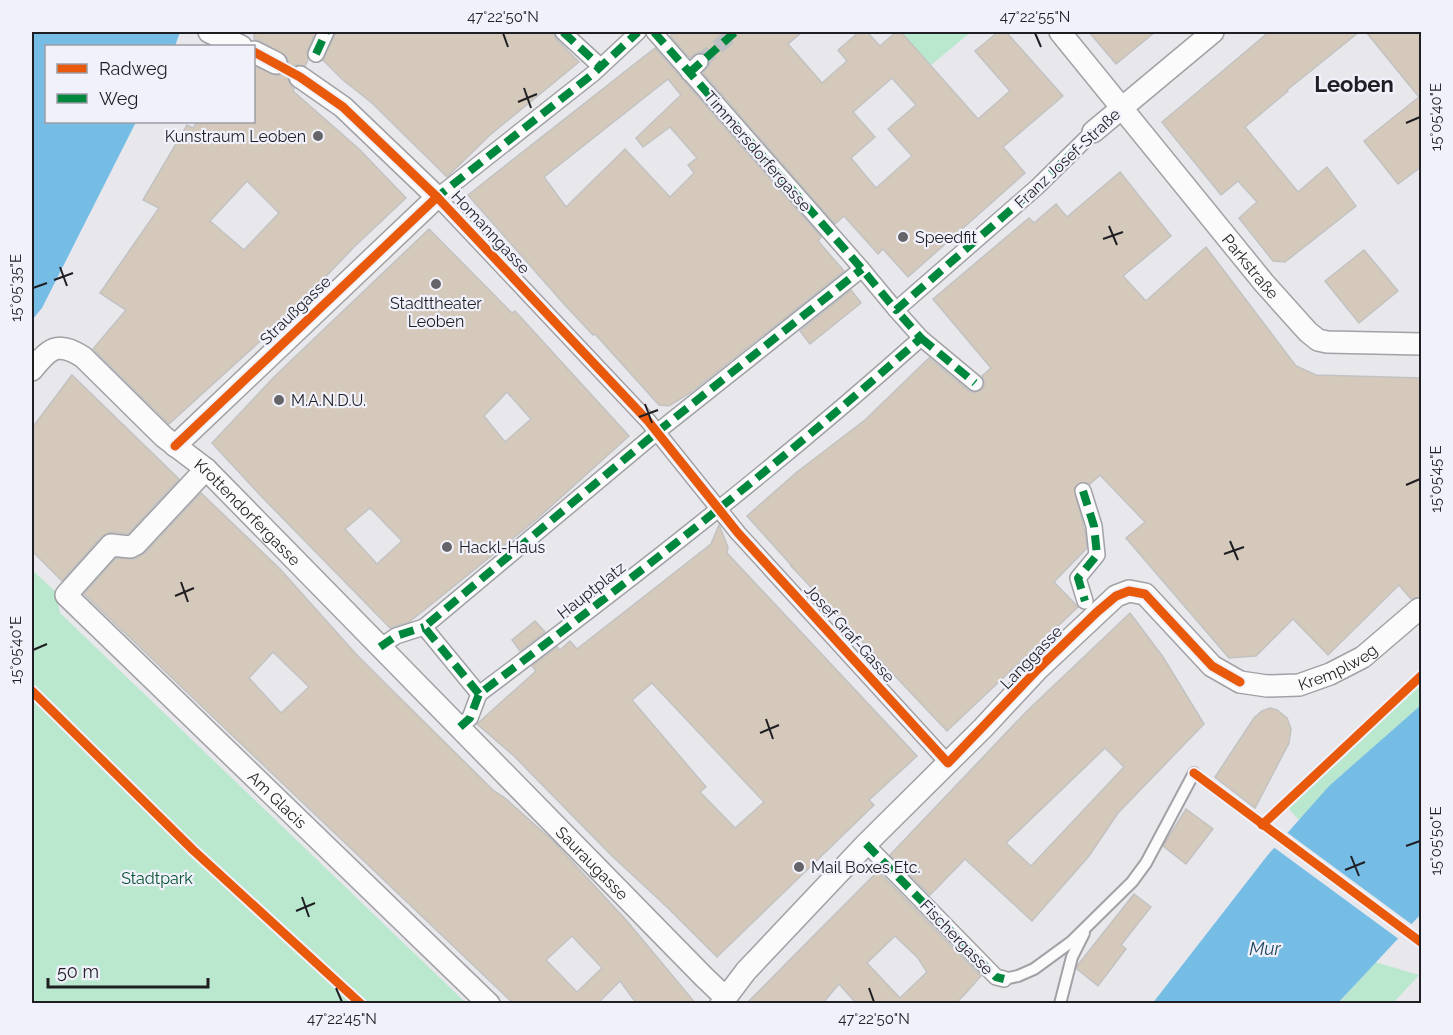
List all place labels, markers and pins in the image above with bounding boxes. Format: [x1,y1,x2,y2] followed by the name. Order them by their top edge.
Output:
[165,127,306,146] place label: Kunstraum Leoben
[311,129,325,143] marker: Kunstraum Leoben
[915,228,977,247] place label: Speedfit
[896,230,910,244] marker: Speedfit
[429,277,443,291] marker: Stadttheater Leoben
[390,294,482,331] place label: Stadttheater Leoben
[291,391,366,410] place label: M.A.N.D.U.
[272,393,286,407] marker: M.A.N.D.U.
[459,538,545,557] place label: Hackl-Haus
[440,540,454,554] marker: Hackl-Haus
[811,858,920,877] place label: Mail Boxes Etc.
[792,860,806,874] marker: Mail Boxes Etc.

